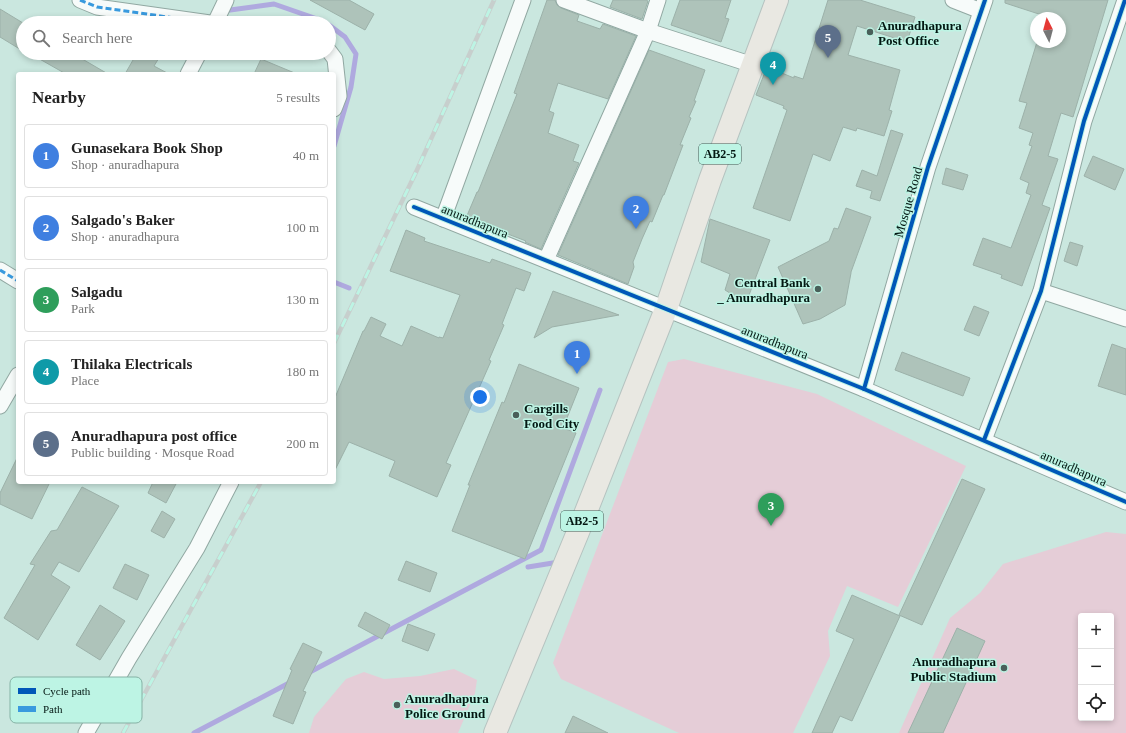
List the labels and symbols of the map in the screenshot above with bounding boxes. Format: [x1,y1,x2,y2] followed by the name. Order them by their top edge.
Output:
[1030,12,1066,48] north arrow
[878,18,962,48] place label: Anuradhapura Post Office
[815,25,841,58] pin: 5
[865,27,875,37] marker: Anuradhapura Post Office
[760,52,786,85] pin: 4
[699,144,741,164] road number: AB2-5
[891,165,925,239] street label: Mosque Road
[623,196,649,229] pin: 2
[439,201,511,241] street label: anuradhapura
[716,275,811,305] place label: Central Bank _ Anuradhapura
[813,284,823,294] marker: Central Bank _ Anuradhapura
[739,322,811,362] street label: anuradhapura
[564,341,590,374] pin: 1
[470,387,490,407] your location
[524,401,580,431] place label: Cargills Food City
[511,410,521,420] marker: Cargills Food City
[1039,447,1110,489] street label: anuradhapura
[758,493,784,526] pin: 3
[561,511,603,531] road number: AB2-5
[910,654,996,684] place label: Anuradhapura Public Stadium
[999,663,1009,673] marker: Anuradhapura Public Stadium
[10,677,142,723] legend
[43,685,91,697] text: Cycle path
[405,691,489,721] place label: Anuradhapura Police Ground
[392,700,402,710] marker: Anuradhapura Police Ground
[43,703,63,715] text: Path

